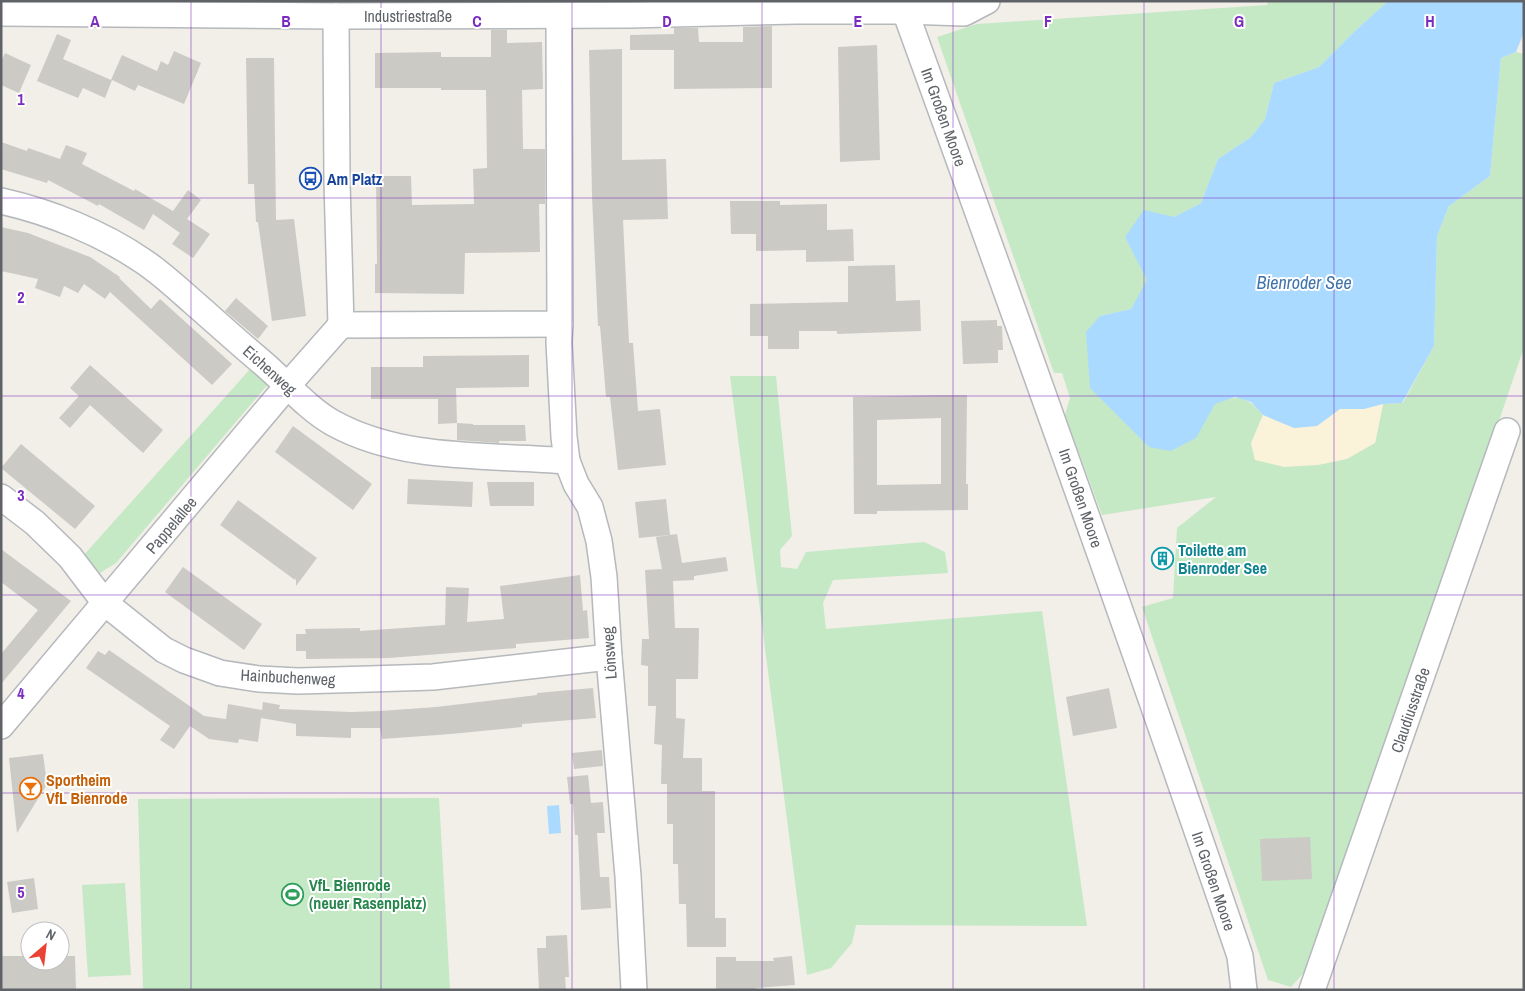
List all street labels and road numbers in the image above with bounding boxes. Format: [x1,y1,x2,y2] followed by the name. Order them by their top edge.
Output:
[364,5,452,27] street label: Industriestraße
[916,65,972,169] street label: Im Großen Moore
[239,340,302,400] street label: Eichenweg
[1054,445,1108,551] street label: Im Großen Moore
[141,492,201,558] street label: Pappelallee
[596,625,622,680] street label: Lönsweg
[240,664,337,691] street label: Hainbuchenweg
[1385,664,1435,756] street label: Claudiusstraße
[1187,828,1241,934] street label: Im Großen Moore

